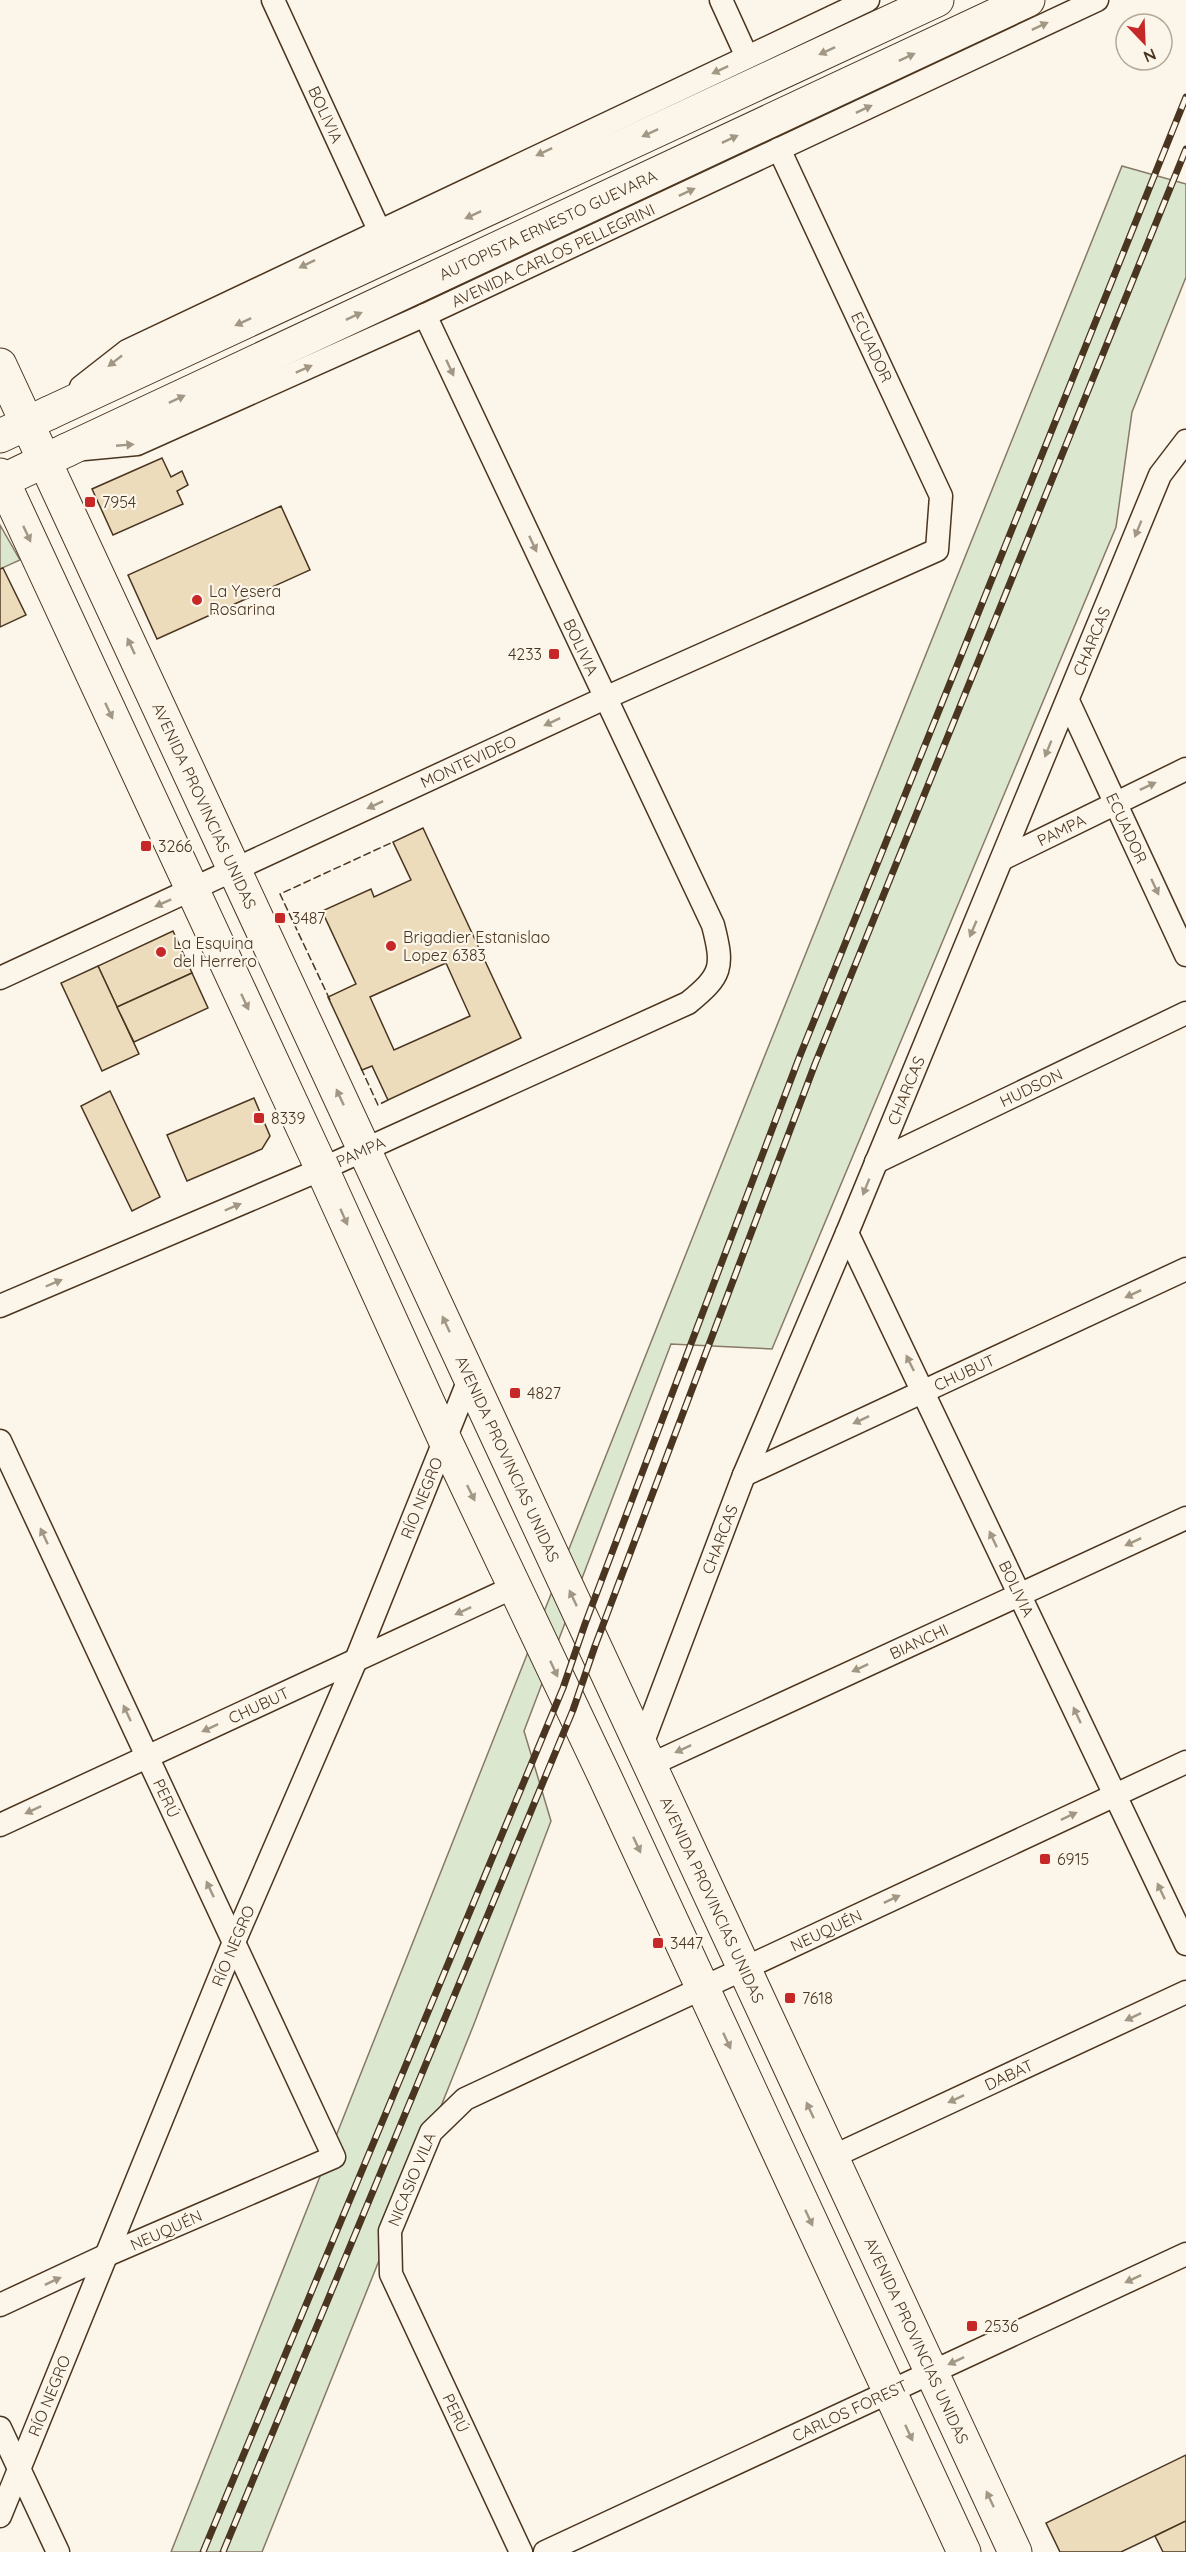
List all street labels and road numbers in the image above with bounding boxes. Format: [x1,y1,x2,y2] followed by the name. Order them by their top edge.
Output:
[304,83,347,146] street label: BOLIVIA
[436,165,660,284] street label: AUTOPISTA ERNESTO GUEVARA
[448,199,658,311] street label: AVENIDA CARLOS PELLEGRINI
[847,309,897,385] street label: ECUADOR
[1068,604,1114,679] street label: CHARCAS
[559,615,603,679] street label: BOLIVIA
[148,700,261,912] street label: AVENIDA PROVINCIAS UNIDAS
[417,730,519,792] street label: MONTEVIDEO
[1102,789,1152,866] street label: ECUADOR
[1034,810,1089,850] street label: PAMPA
[883,1053,929,1128] street label: CHARCAS
[996,1064,1066,1111] street label: HUDSON
[333,1132,388,1171] street label: PAMPA
[931,1349,998,1395] street label: CHUBUT
[451,1353,564,1565] street label: AVENIDA PROVINCIAS UNIDAS
[396,1454,447,1541] street label: RÍO NEGRO
[697,1502,742,1577] street label: CHARCAS
[995,1557,1039,1620] street label: BOLIVIA
[886,1619,951,1663] street label: BIANCHI
[225,1682,293,1728] street label: CHUBUT
[149,1775,184,1821] street label: PERÚ
[656,1793,769,2006] street label: AVENIDA PROVINCIAS UNIDAS
[207,1902,259,1989] street label: RÍO NEGRO
[787,1905,865,1956] street label: NEUQUÉN
[981,2055,1037,2095] street label: DABAT
[383,2129,440,2229] street label: NICASIO VILA
[127,2205,205,2255] street label: NEUQUÉN
[860,2234,973,2447] street label: AVENIDA PROVINCIAS UNIDAS
[24,2352,75,2439] street label: RÍO NEGRO
[789,2375,911,2446] street label: CARLOS FOREST
[438,2390,474,2436] street label: PERÚ

